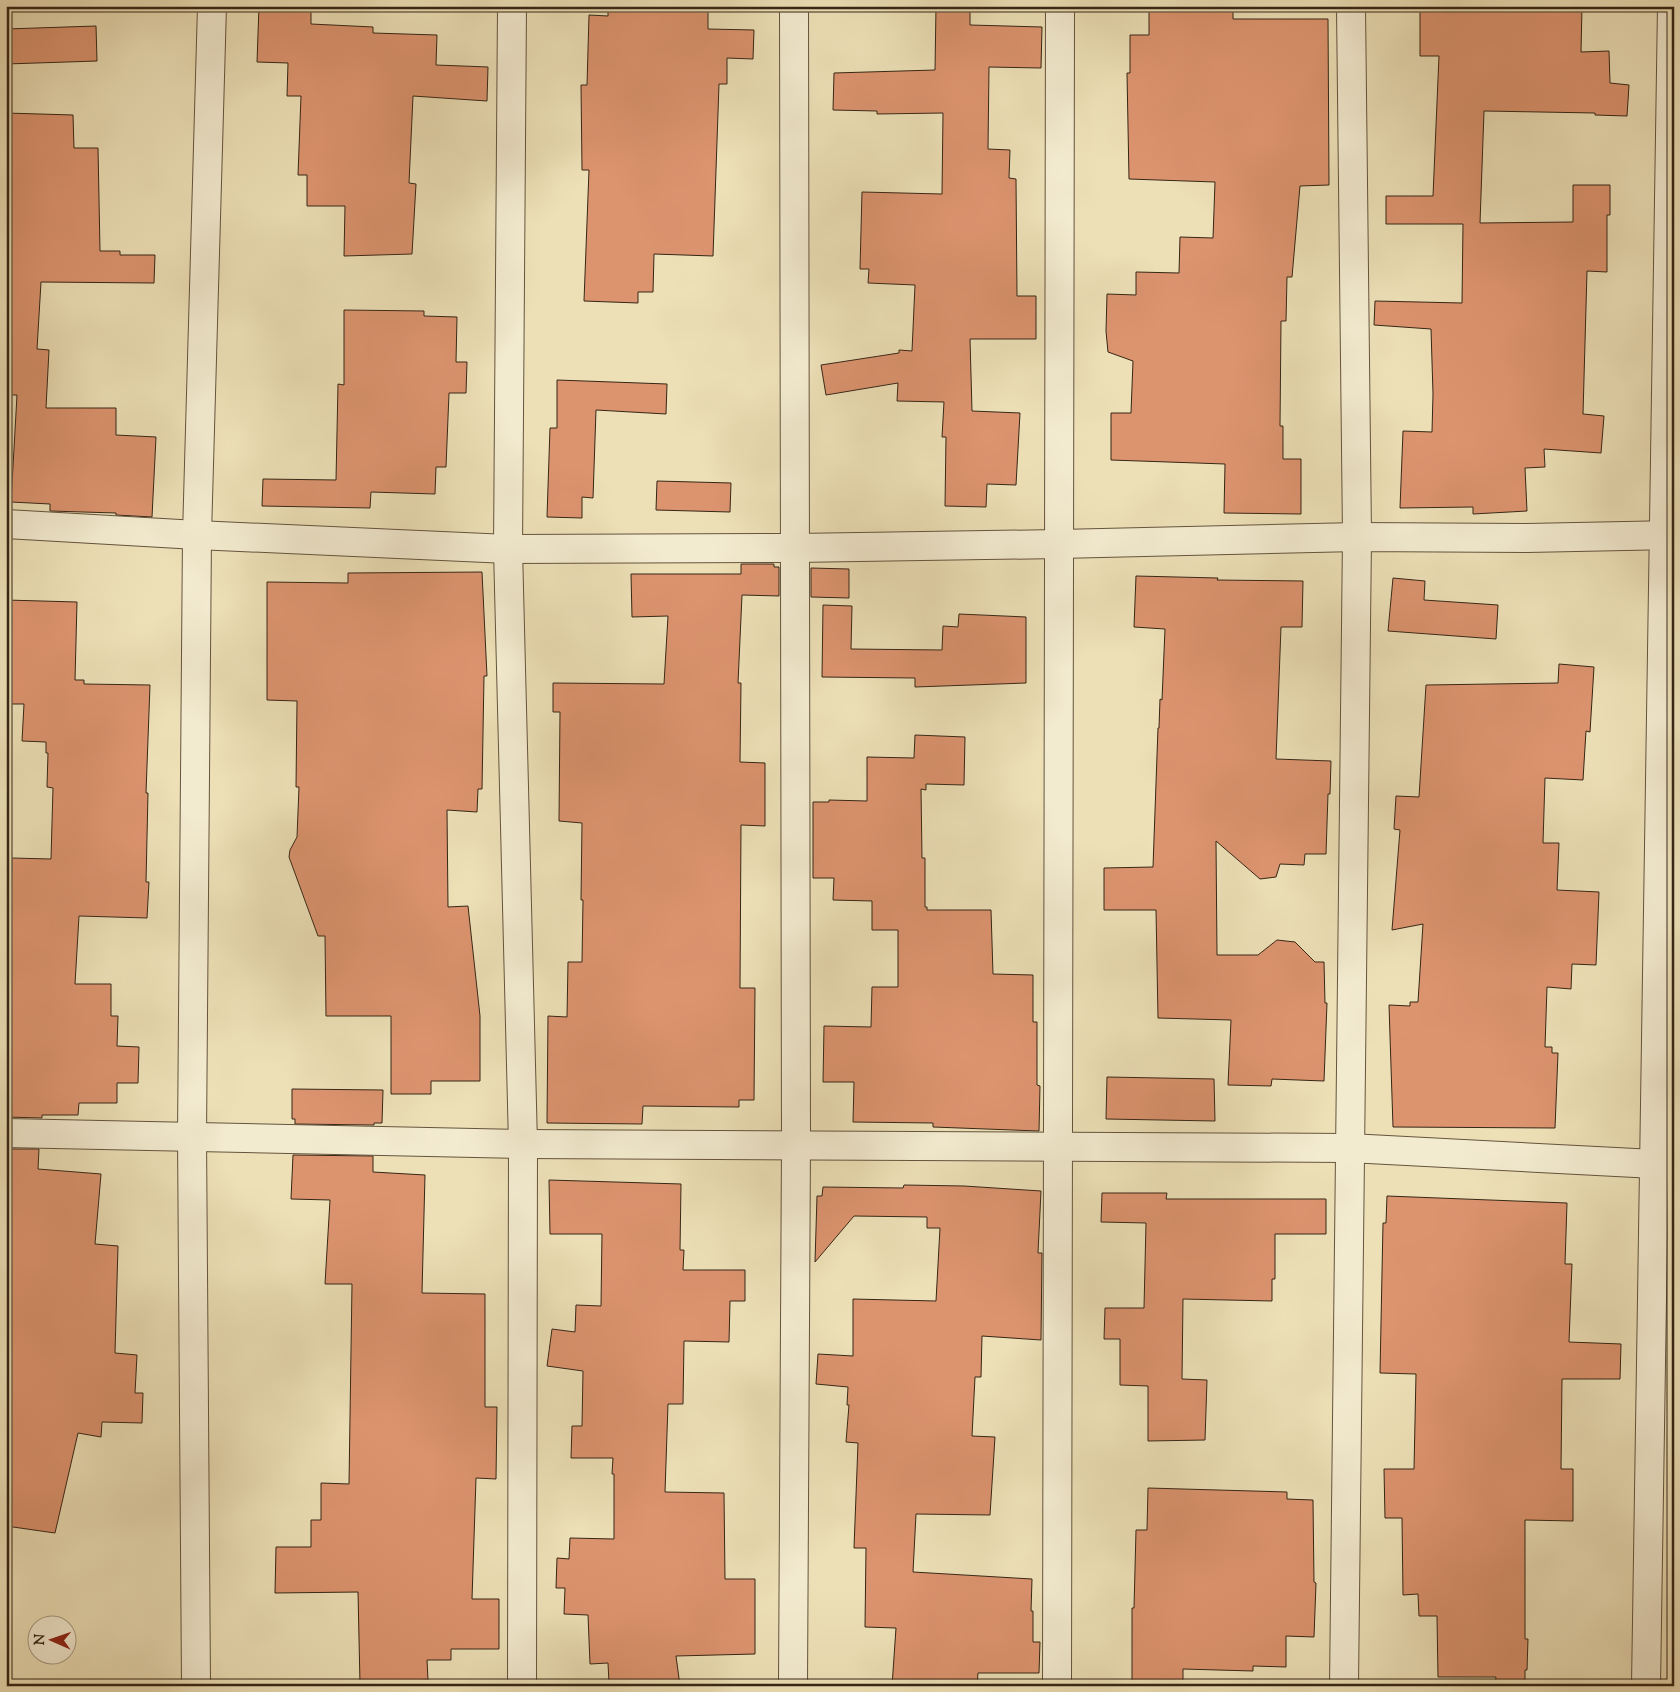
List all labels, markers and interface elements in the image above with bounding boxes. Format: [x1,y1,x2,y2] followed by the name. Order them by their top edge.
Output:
[28,1614,78,1664] north arrow
[31,1634,51,1646] text: N

